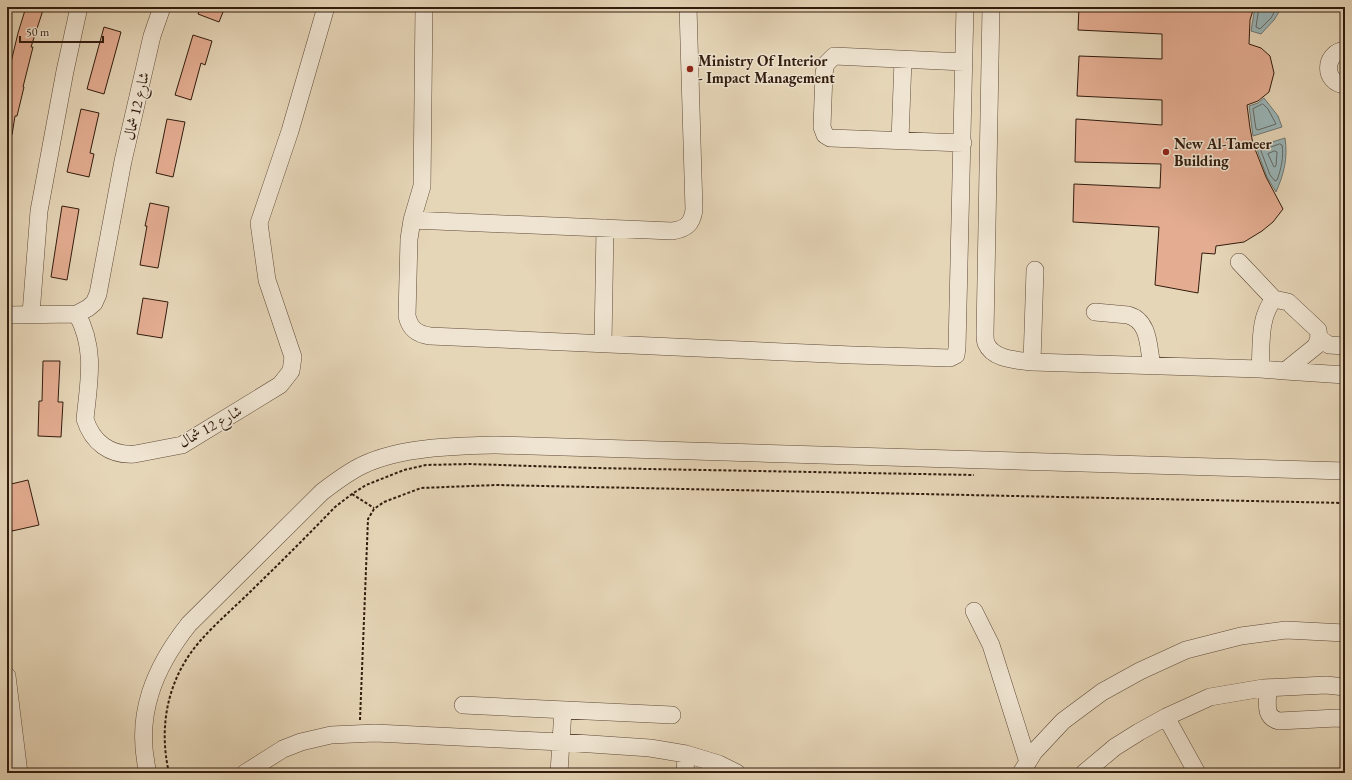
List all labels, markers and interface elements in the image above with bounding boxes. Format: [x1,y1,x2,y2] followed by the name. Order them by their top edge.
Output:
[20,18,103,44] scale bar
[26,24,50,40] text: 50 m
[698,51,835,87] place label: Ministry Of Interior - Impact Management
[685,64,695,74] marker: Ministry Of Interior - Impact Management
[119,70,157,143] street label: شارع 12 شمال
[1174,134,1273,170] place label: New Al-Tameer Building
[1161,147,1171,157] marker: New Al-Tameer Building
[175,401,247,455] street label: شارع 12 شمال

